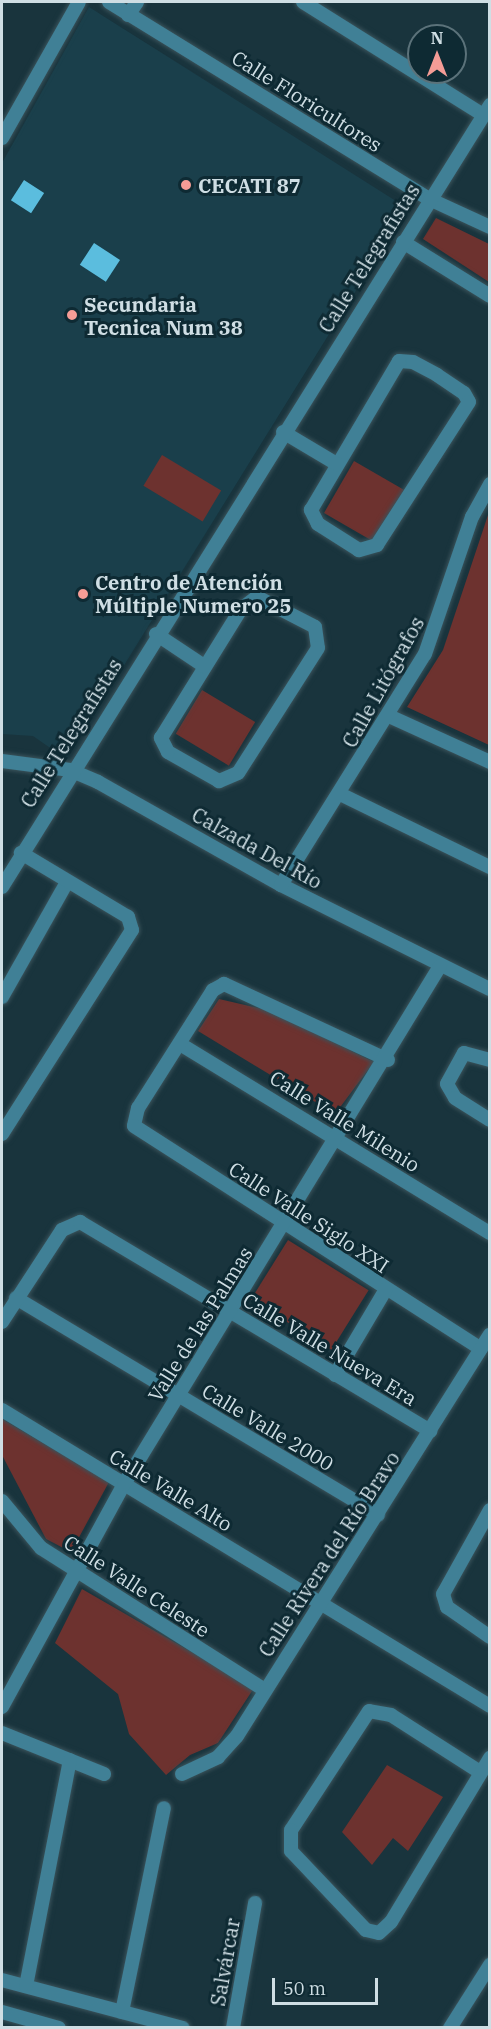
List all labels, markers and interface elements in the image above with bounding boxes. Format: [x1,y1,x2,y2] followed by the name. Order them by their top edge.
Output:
[407,24,467,84] north arrow
[431,28,443,48] text: N
[228,45,386,157] street label: Calle Floricultores
[198,173,301,197] place label: CECATI 87
[179,178,193,192] marker: CECATI 87
[313,179,425,337] street label: Calle Telegrafistas
[84,292,243,339] place label: Secundaria Tecnica Num 38
[65,308,79,322] marker: Secundaria Tecnica Num 38
[95,570,291,617] place label: Centro de Atención Múltiple Numero 25
[76,587,90,601] marker: Centro de Atención Múltiple Numero 25
[337,612,429,752] street label: Calle Litógrafos
[15,654,127,812] street label: Calle Telegrafistas
[188,802,326,894] street label: Calzada Del Río
[266,1065,424,1177] street label: Calle Valle Milenio
[225,1156,393,1278] street label: Calle Valle Siglo XXI
[143,1242,257,1406] street label: Valle de las Palmas
[239,1288,421,1410] street label: Calle Valle Nueva Era
[198,1378,338,1476] street label: Calle Valle 2000
[105,1444,237,1536] street label: Calle Valle Alto
[254,1447,404,1661] street label: Calle Rivera del Río Bravo
[60,1530,214,1642] street label: Calle Valle Celeste
[205,1916,245,2008] street label: Salvárcar
[275,1966,382,2004] scale bar
[283,1977,326,2000] text: 50 m

